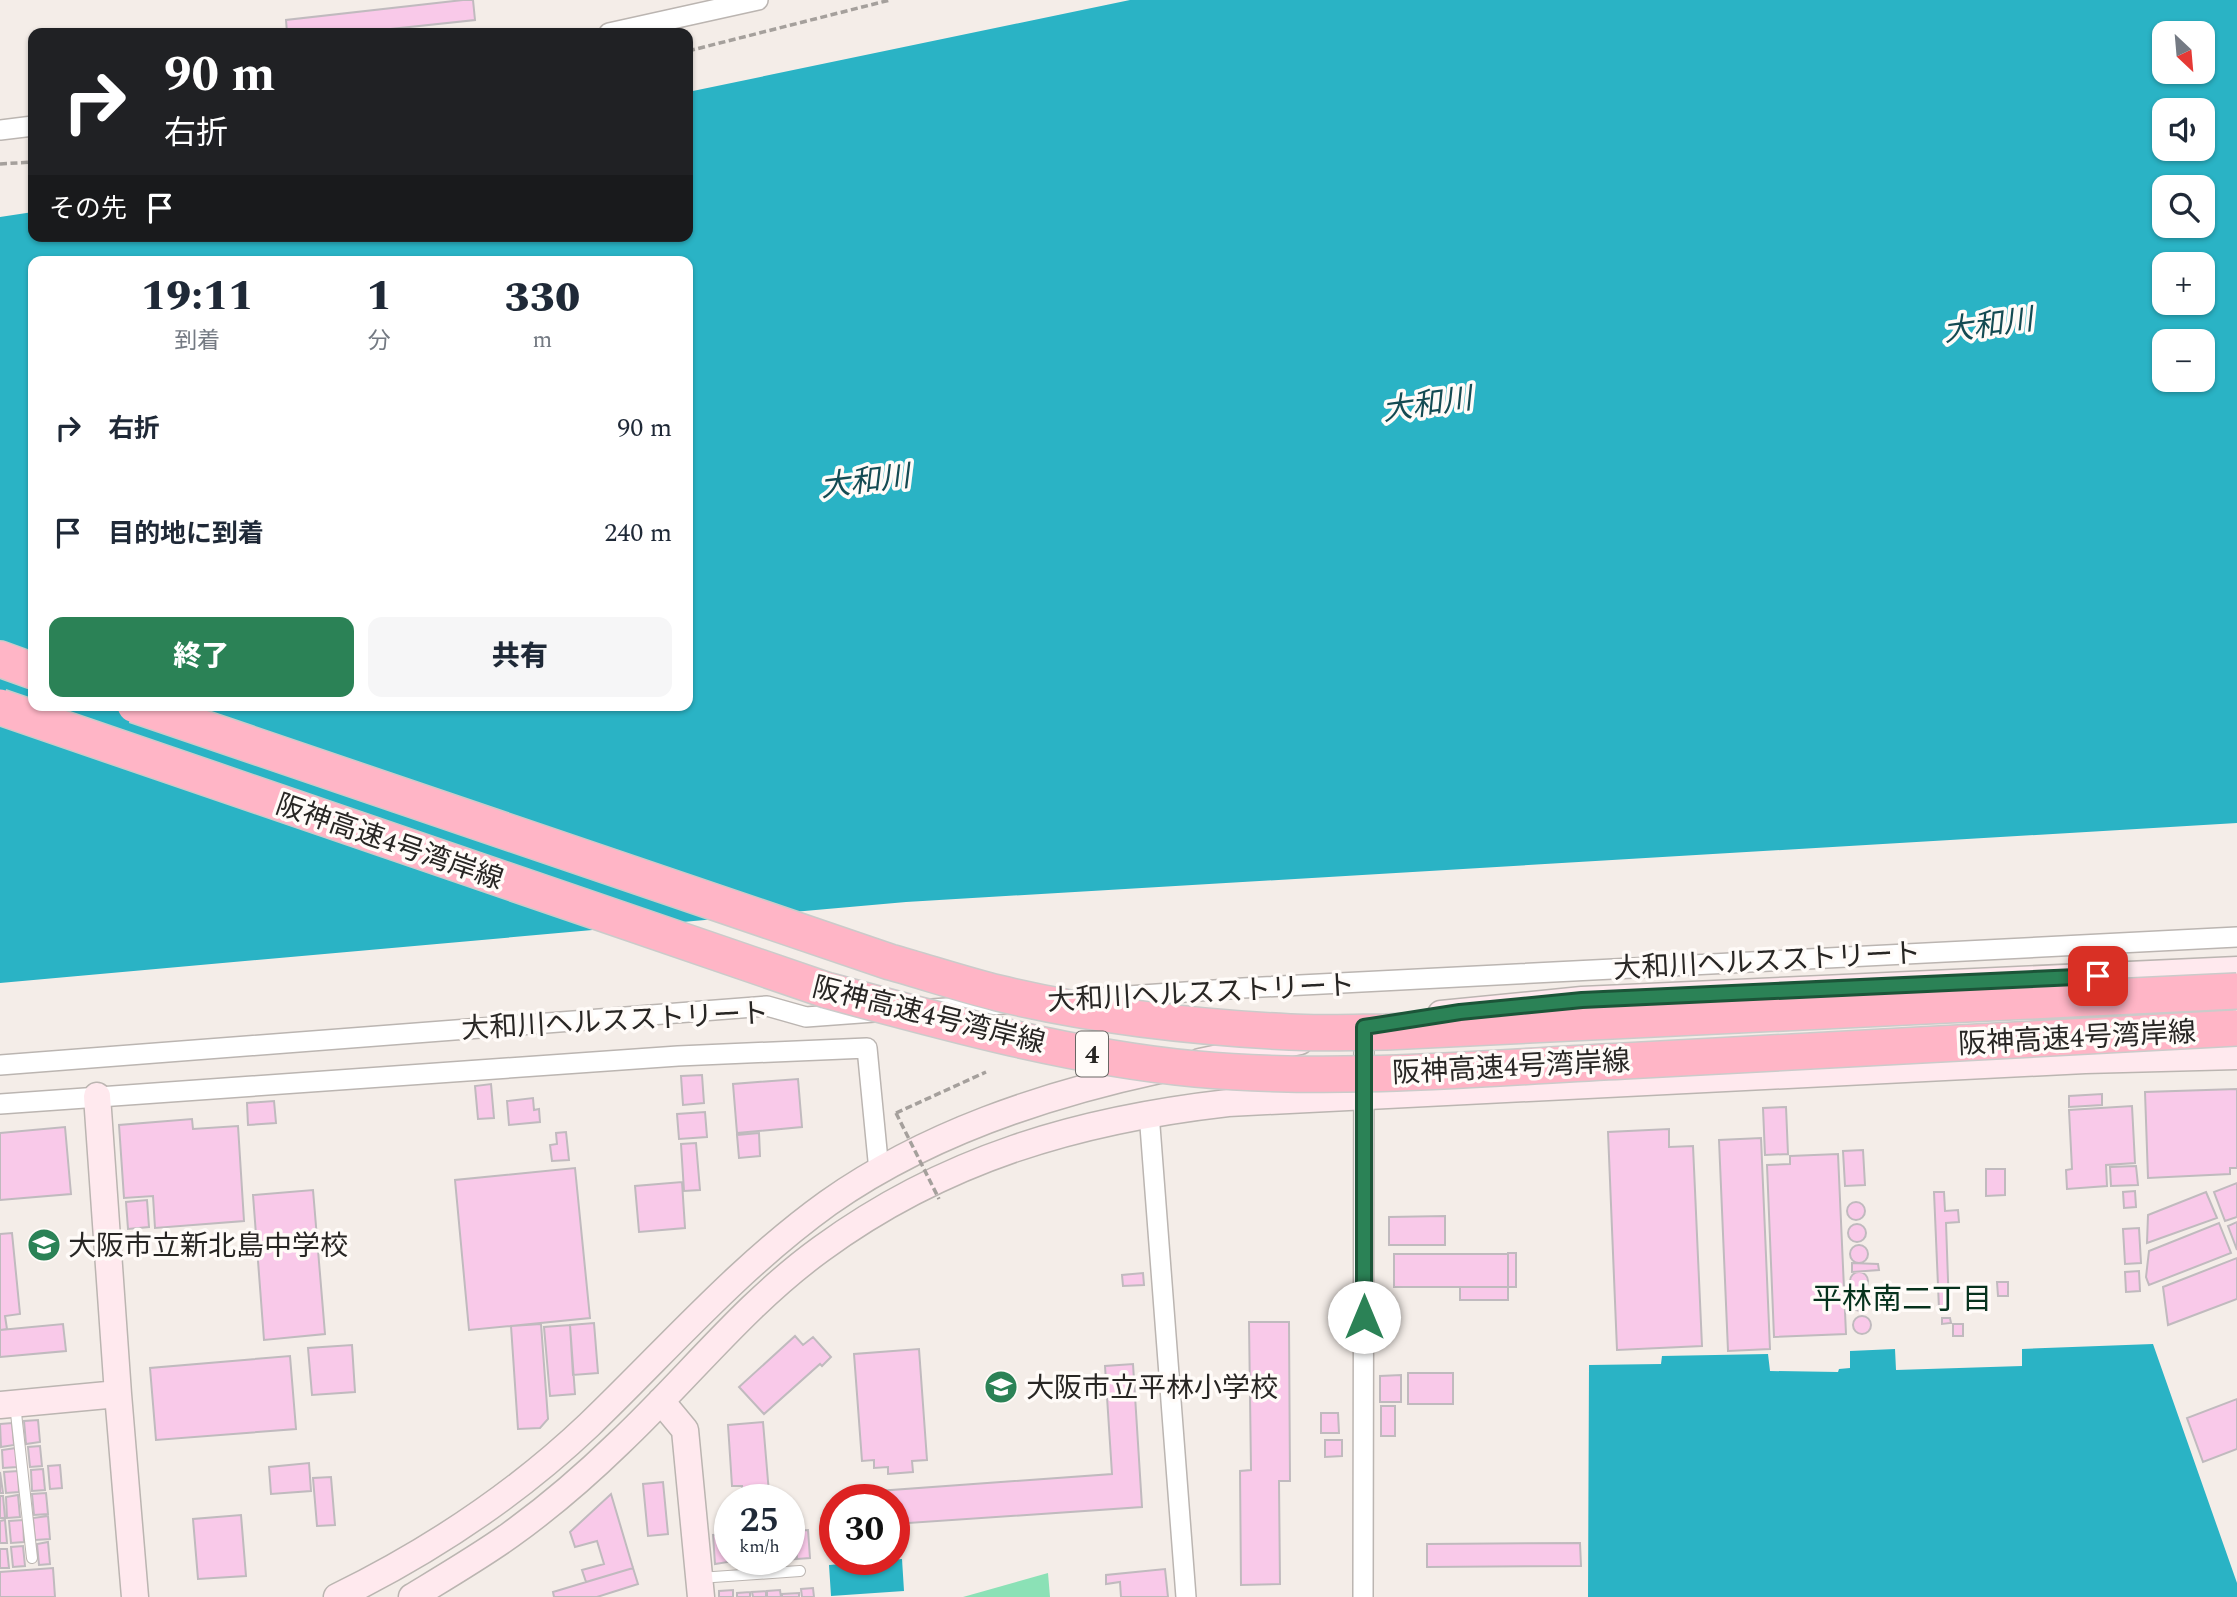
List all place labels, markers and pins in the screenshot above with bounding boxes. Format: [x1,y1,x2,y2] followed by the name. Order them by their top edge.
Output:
[2068,946,2128,1006] pin
[68,1225,348,1268] place label: 大阪市立新北島中学校
[25,1226,63,1264] school or university icon: 大阪市立新北島中学校
[1026,1367,1278,1410] place label: 大阪市立平林小学校
[982,1368,1020,1406] school or university icon: 大阪市立平林小学校

